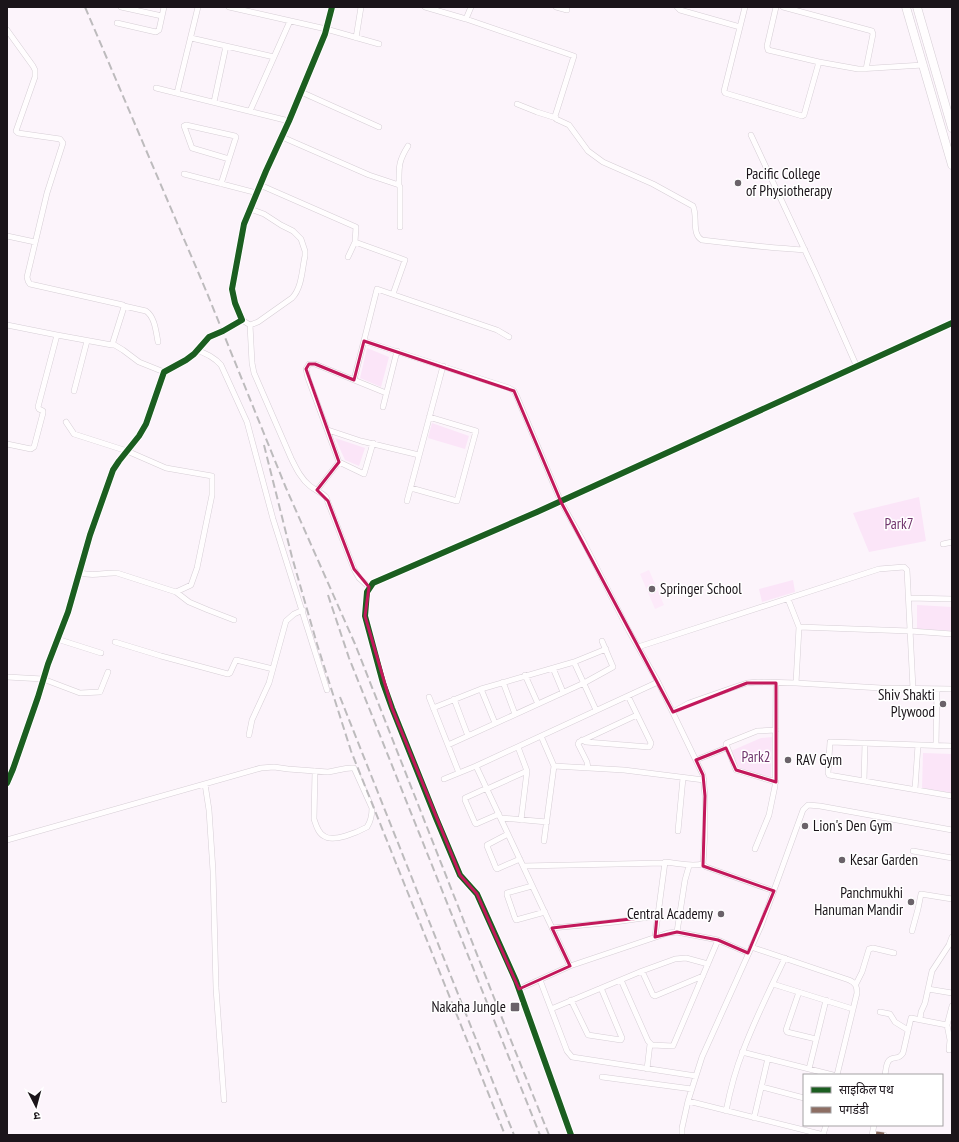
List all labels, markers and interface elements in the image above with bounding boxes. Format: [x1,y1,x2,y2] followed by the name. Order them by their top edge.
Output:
[746,164,833,200] place label: Pacific College of Physiotherapy
[733,178,743,188] marker: Pacific College of Physiotherapy
[884,514,914,533] park label: Park7
[660,579,742,598] place label: Springer School
[647,584,657,594] marker: Springer School
[878,685,935,721] place label: Shiv Shakti Plywood
[938,699,948,709] marker: Shiv Shakti Plywood
[741,747,771,766] park label: Park2
[796,750,842,769] place label: RAV Gym
[783,755,793,765] marker: RAV Gym
[813,816,892,835] place label: Lion's Den Gym
[800,821,810,831] marker: Lion's Den Gym
[850,850,918,869] place label: Kesar Garden
[837,855,847,865] marker: Kesar Garden
[814,883,904,919] place label: Panchmukhi Hanuman Mandir
[906,897,916,907] marker: Panchmukhi Hanuman Mandir
[627,904,713,923] place label: Central Academy
[716,909,726,919] marker: Central Academy
[431,997,506,1016] place label: Nakaha Jungle
[509,1001,521,1013] marker: Nakaha Jungle
[803,1074,943,1126] legend
[839,1082,894,1097] text: साइकिल पथ
[16,1086,56,1126] north arrow
[839,1102,869,1117] text: पगडंडी
[33,1109,41,1123] text: उ

